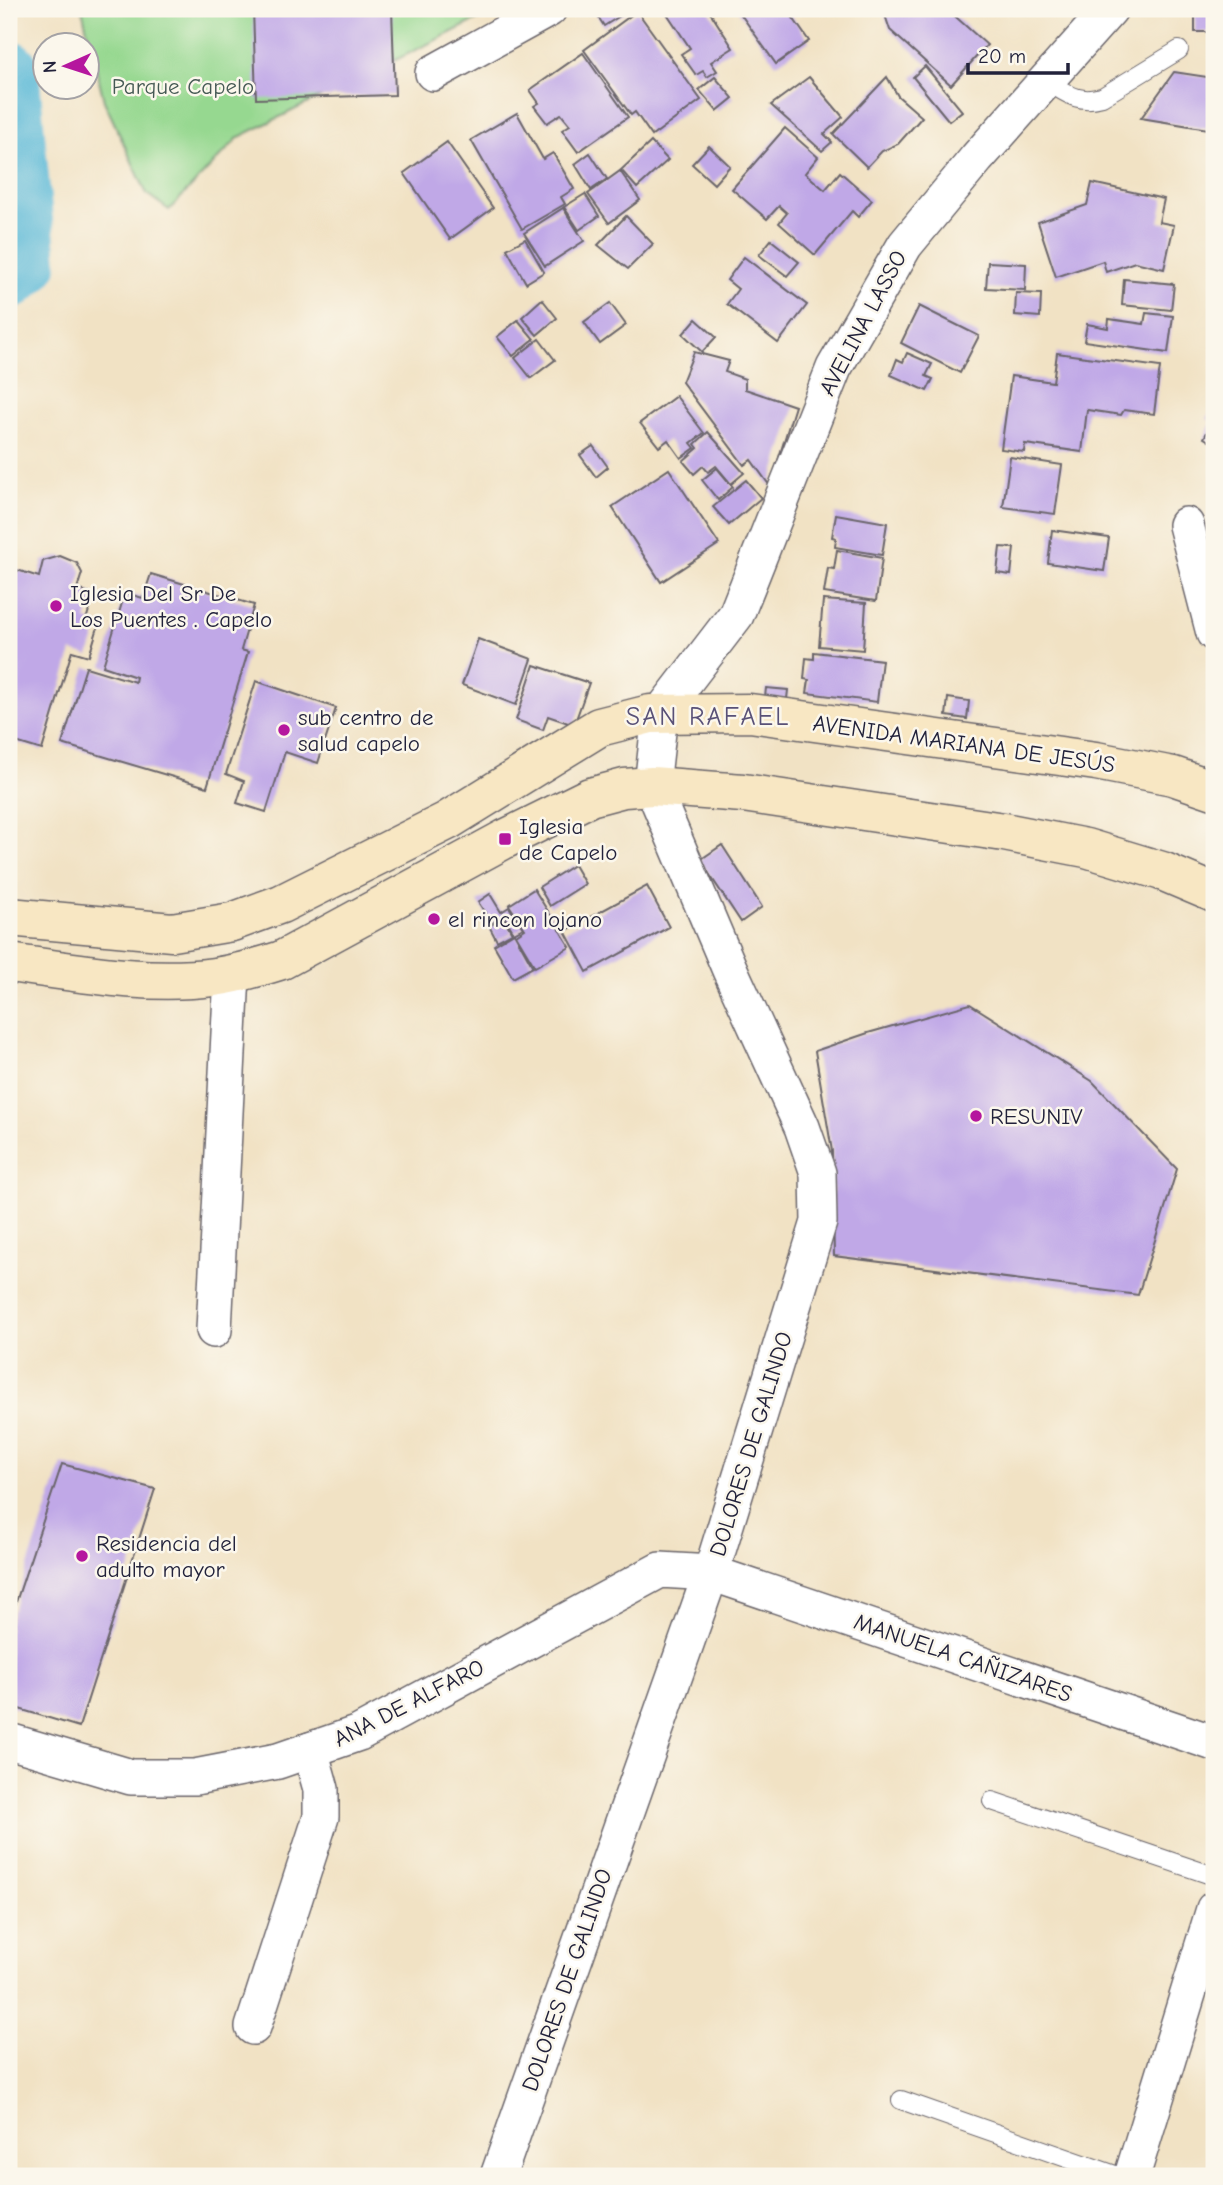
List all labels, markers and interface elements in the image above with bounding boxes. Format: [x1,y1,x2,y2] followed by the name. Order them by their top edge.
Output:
[32,32,102,102] north arrow
[968,32,1067,76] scale bar
[978,44,1026,68] text: 20 m
[39,60,61,74] text: N
[112,73,254,100] park label: Parque Capelo
[813,246,913,400] street label: AVELINA LASSO
[70,580,272,633] place label: Iglesia Del Sr De Los Puentes . Capelo
[48,598,64,614] marker: Iglesia Del Sr De Los Puentes . Capelo
[626,702,790,732] district label: SAN RAFAEL
[298,704,434,757] place label: sub centro de salud capelo
[811,709,1117,779] street label: AVENIDA MARIANA DE JESÚS
[276,722,292,738] marker: sub centro de salud capelo
[519,813,617,866] place label: Iglesia de Capelo
[497,831,513,847] marker: Iglesia de Capelo
[448,906,602,933] place label: el rincon lojano
[426,911,442,927] marker: el rincon lojano
[990,1103,1083,1130] place label: RESUNIV
[968,1108,984,1124] marker: RESUNIV
[704,1328,798,1560] street label: DOLORES DE GALINDO
[96,1530,237,1583] place label: Residencia del adulto mayor
[74,1548,90,1564] marker: Residencia del adulto mayor
[850,1608,1076,1708] street label: MANUELA CAÑIZARES
[329,1653,489,1753] street label: ANA DE ALFARO
[516,1865,618,2095] street label: DOLORES DE GALINDO

